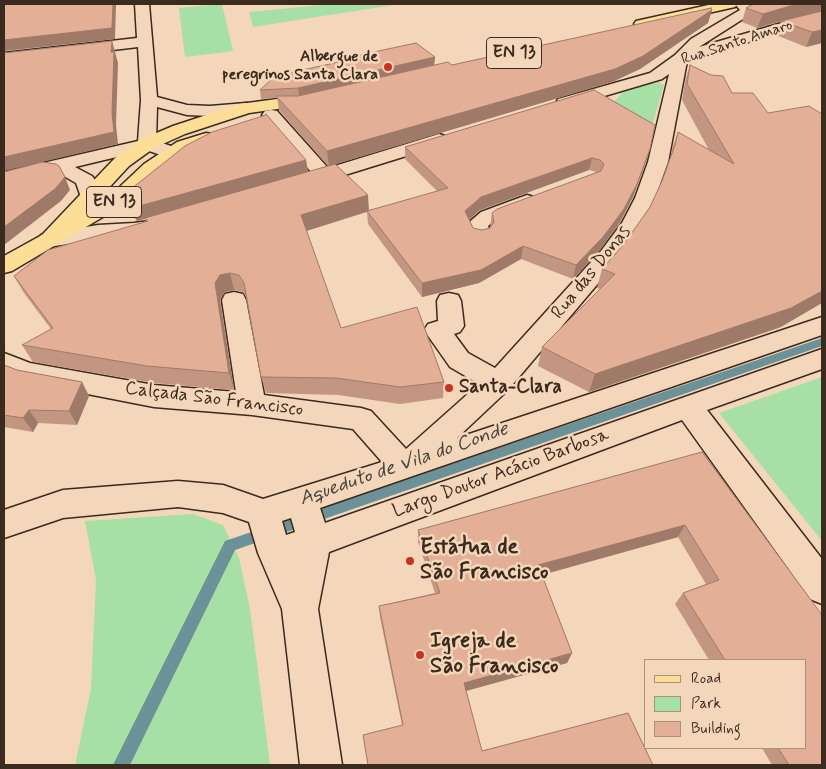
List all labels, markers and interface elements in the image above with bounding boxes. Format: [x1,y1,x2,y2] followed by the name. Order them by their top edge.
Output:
[679,16,795,70] street label: Rua Santo Amaro
[486,38,542,68] road number: EN 13
[222,48,378,86] place label: Albergue de peregrinos Santa Clara
[382,61,394,73] marker: Albergue de peregrinos Santa Clara
[86,186,142,218] road number: EN 13
[547,222,637,324] street label: Rua das Donas
[459,377,562,399] place label: Santa-Clara
[123,378,305,422] street label: Calçada São Francisco
[443,382,455,394] marker: Santa-Clara
[296,418,512,512] water label: Aqueduto de Vila do Conde
[390,424,612,524] street label: Largo Doutor Acácio Barbosa
[420,535,549,586] place label: Estátua de São Francisco
[404,555,416,567] marker: Estátua de São Francisco
[430,629,559,680] place label: Igreja de São Francisco
[414,649,426,661] marker: Igreja de São Francisco
[644,659,806,749] legend
[691,669,721,689] text: Road
[691,694,721,714] text: Park
[691,719,741,739] text: Building

